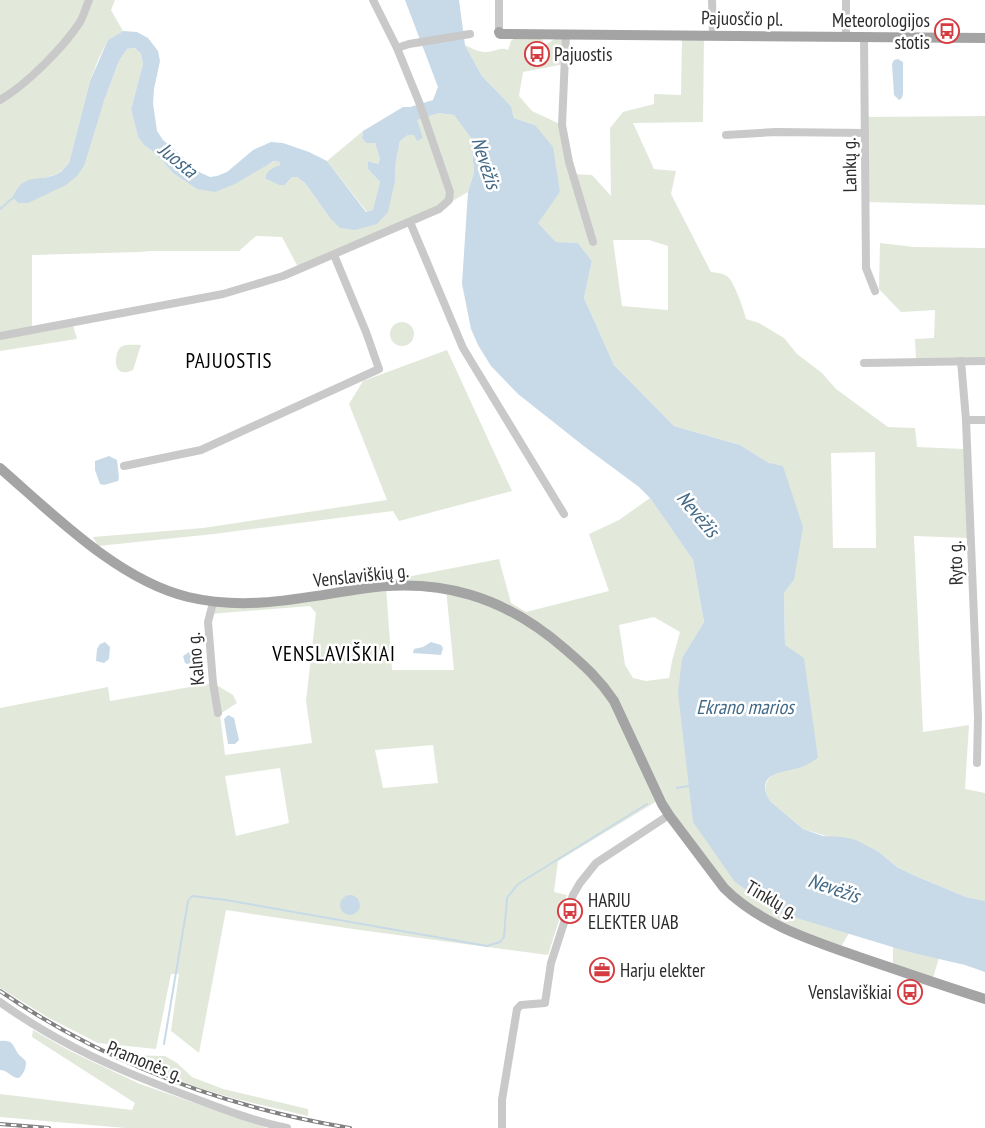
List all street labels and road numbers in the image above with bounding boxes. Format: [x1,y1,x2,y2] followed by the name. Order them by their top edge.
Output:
[701,5,783,31] street label: Pajuosčio pl.
[837,137,861,193] street label: Lankų g.
[942,540,968,586] street label: Ryto g.
[311,558,410,592] street label: Venslaviškių g.
[181,631,209,687] street label: Kalno g.
[741,874,803,924] street label: Tinklų g.
[104,1035,186,1087] street label: Pramonės g.

